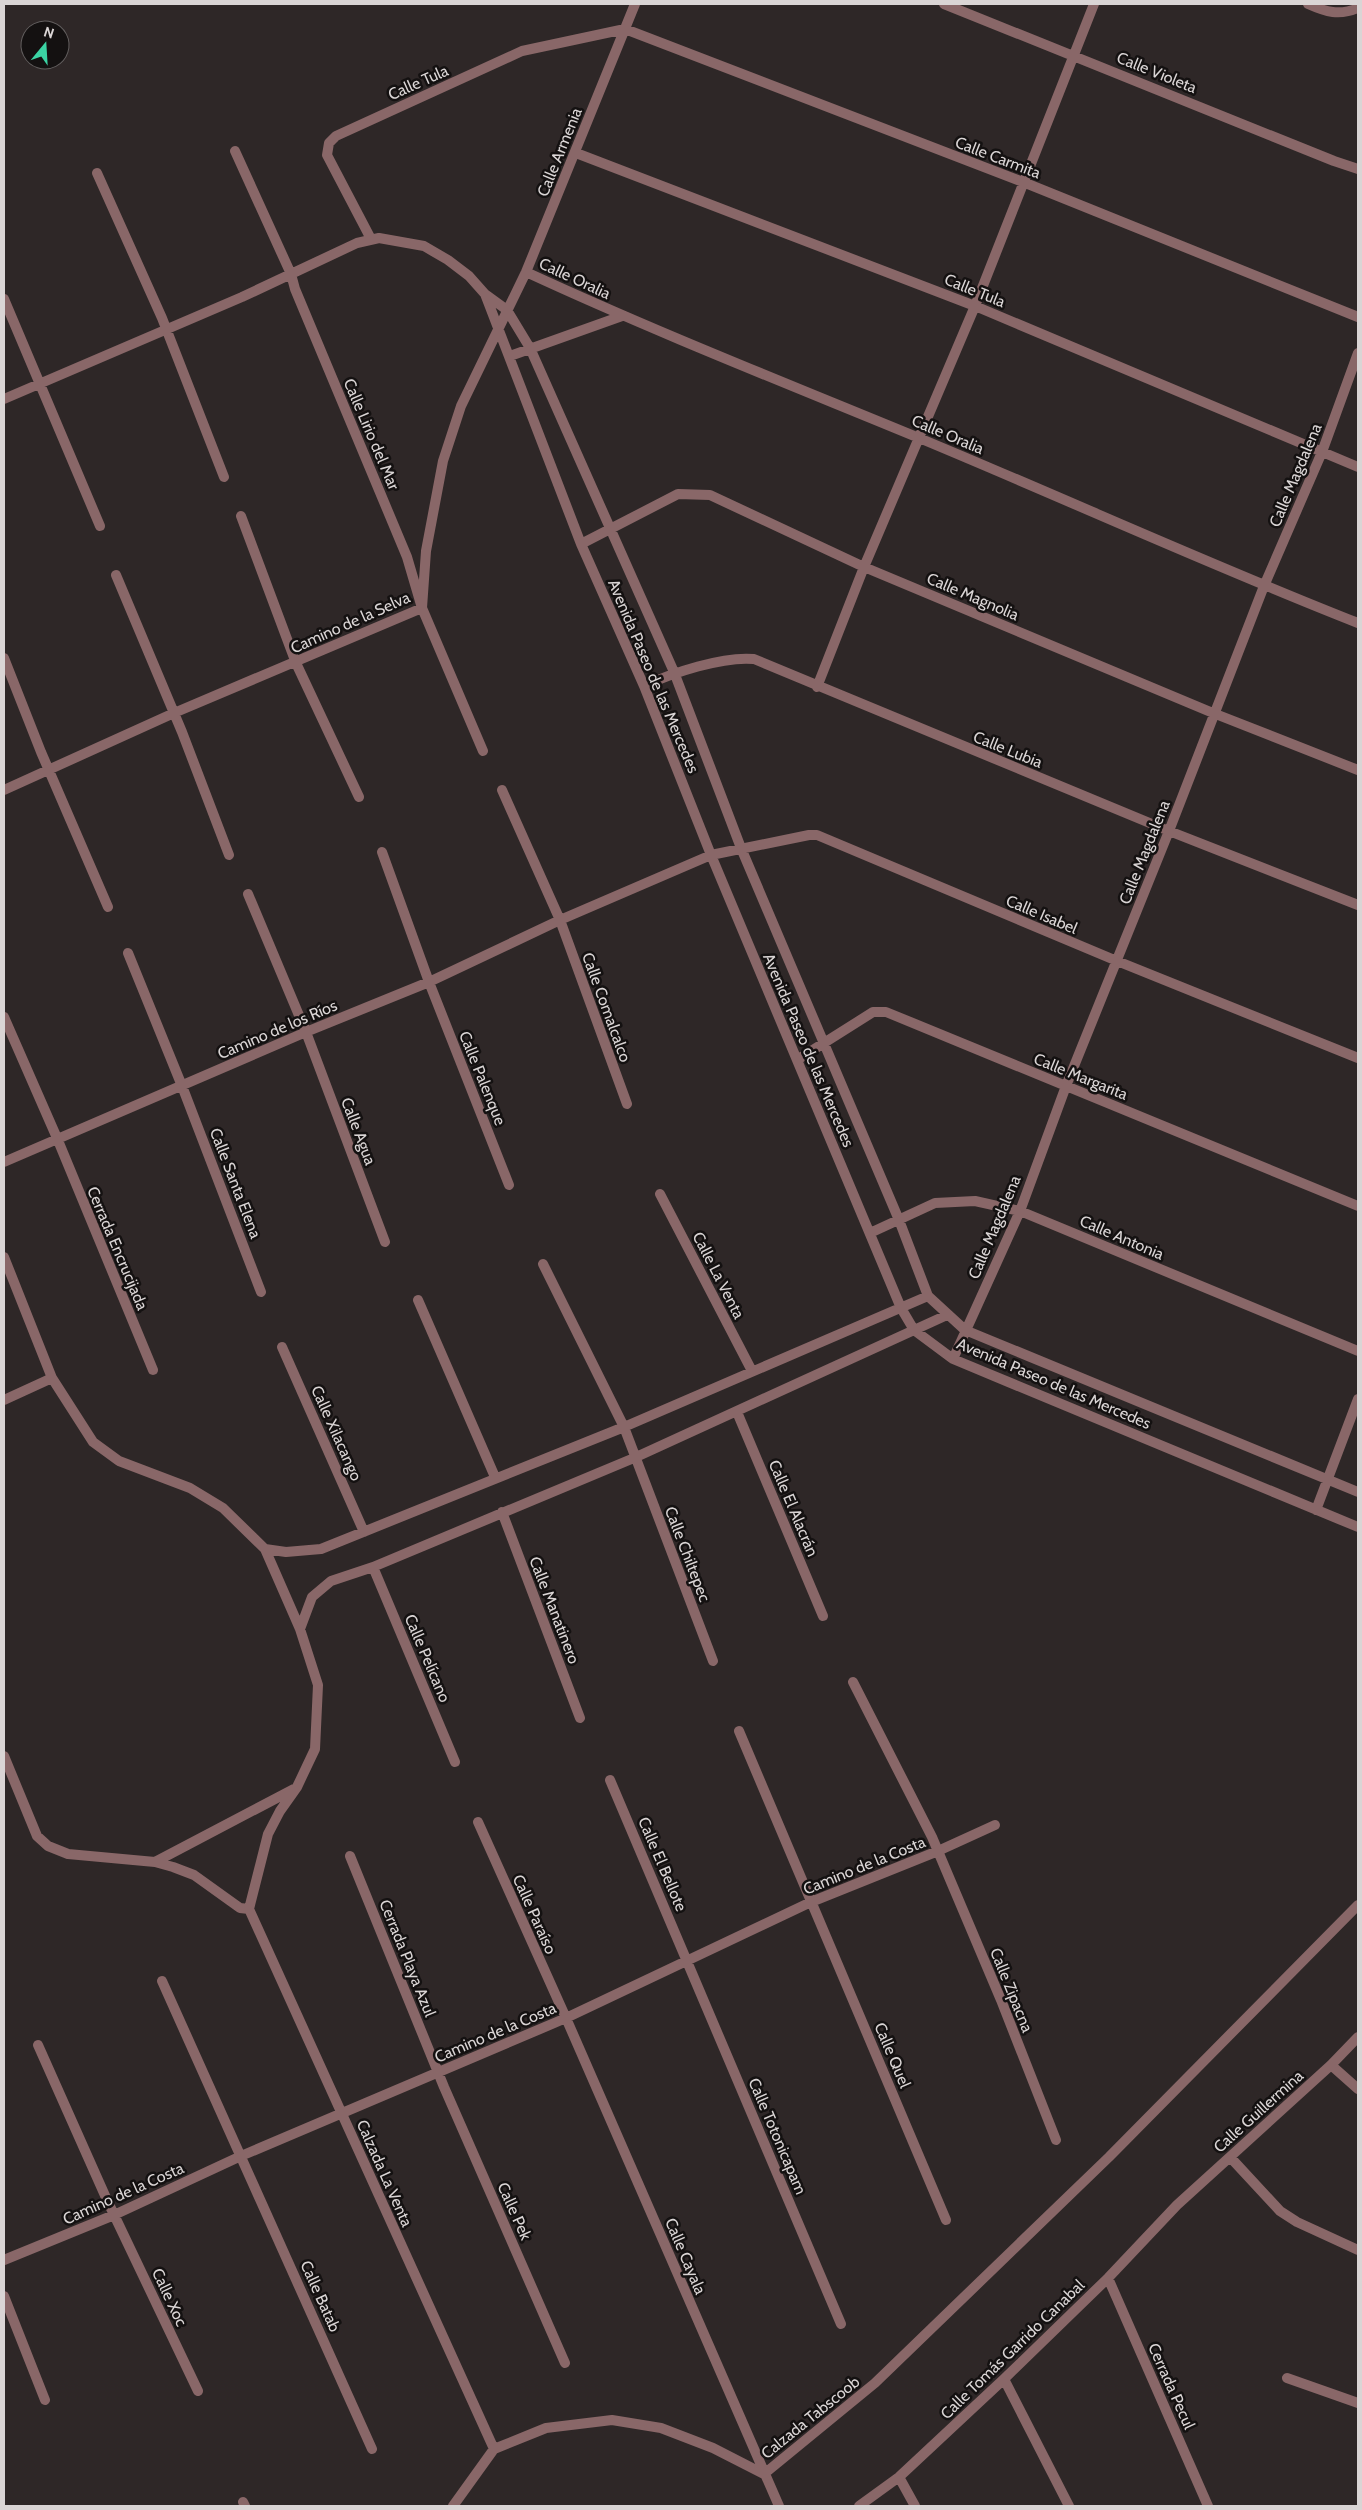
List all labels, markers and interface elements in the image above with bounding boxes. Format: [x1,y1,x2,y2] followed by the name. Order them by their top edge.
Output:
[20,20,70,70] north arrow
[42,23,57,43] text: N
[1114,48,1200,97] street label: Calle Violeta
[385,61,451,104] street label: Calle Tula
[533,105,586,199] street label: Calle Armenia
[952,132,1043,183] street label: Calle Carmita
[536,254,614,303] street label: Calle Oralia
[942,270,1008,311] street label: Calle Tula
[340,376,404,494] street label: Calle Lirio del Mar
[909,411,987,458] street label: Calle Oralia
[1265,420,1326,530] street label: Calle Magdalena
[924,569,1022,624] street label: Calle Magnolia
[604,576,703,776] street label: Avenida Paseo de las Mercedes
[288,587,413,657] street label: Camino de la Selva
[970,727,1046,772] street label: Calle Lubia
[1115,797,1174,907] street label: Calle Magdalena
[1003,891,1081,938] street label: Calle Isabel
[578,950,635,1065] street label: Calle Comalcalco
[759,950,858,1150] street label: Avenida Paseo de las Mercedes
[215,996,340,1063] street label: Camino de los Ríos
[455,1028,510,1128] street label: Calle Palenque
[1031,1049,1131,1104] street label: Calle Margarita
[337,1095,380,1168] street label: Calle Agua
[206,1125,265,1241] street label: Calle Santa Elena
[964,1172,1025,1282] street label: Calle Magdalena
[83,1184,152,1313] street label: Cerrada Encrucijada
[1077,1211,1167,1264] street label: Calle Antonia
[689,1229,749,1322] street label: Calle La Venta
[954,1334,1154,1433] street label: Avenida Paseo de las Mercedes
[307,1383,366,1484] street label: Calle Xilacango
[765,1457,822,1559] street label: Calle El Alacrán
[661,1504,714,1604] street label: Calle Chiltepec
[525,1554,584,1667] street label: Calle Manatinero
[400,1611,455,1705] street label: Calle Pelícano
[634,1814,691,1914] street label: Calle El Bellote
[800,1832,928,1899] street label: Camino de la Costa
[509,1872,561,1957] street label: Calle Paraíso
[375,1897,440,2020] street label: Cerrada Playa Azul
[986,1945,1037,2035] street label: Calle Zipacna
[432,1998,559,2067] street label: Camino de la Costa
[870,2020,915,2091] street label: Calle Quel
[1210,2066,1307,2157] street label: Calle Guillermina
[744,2075,811,2197] street label: Calle Totonicapam
[353,2117,417,2230] street label: Calzada La Venta
[60,2158,187,2229] street label: Camino de la Costa
[493,2179,536,2244] street label: Calle Pek
[661,2215,710,2298] street label: Calle Cayala
[296,2258,345,2335] street label: Calle Batab
[148,2265,191,2329] street label: Calle Xoc
[937,2276,1088,2423] street label: Calle Tomás Garrido Canabal
[1144,2340,1199,2432] street label: Cerrada Pecul
[757,2372,863,2463] street label: Calzada Tabscoob

